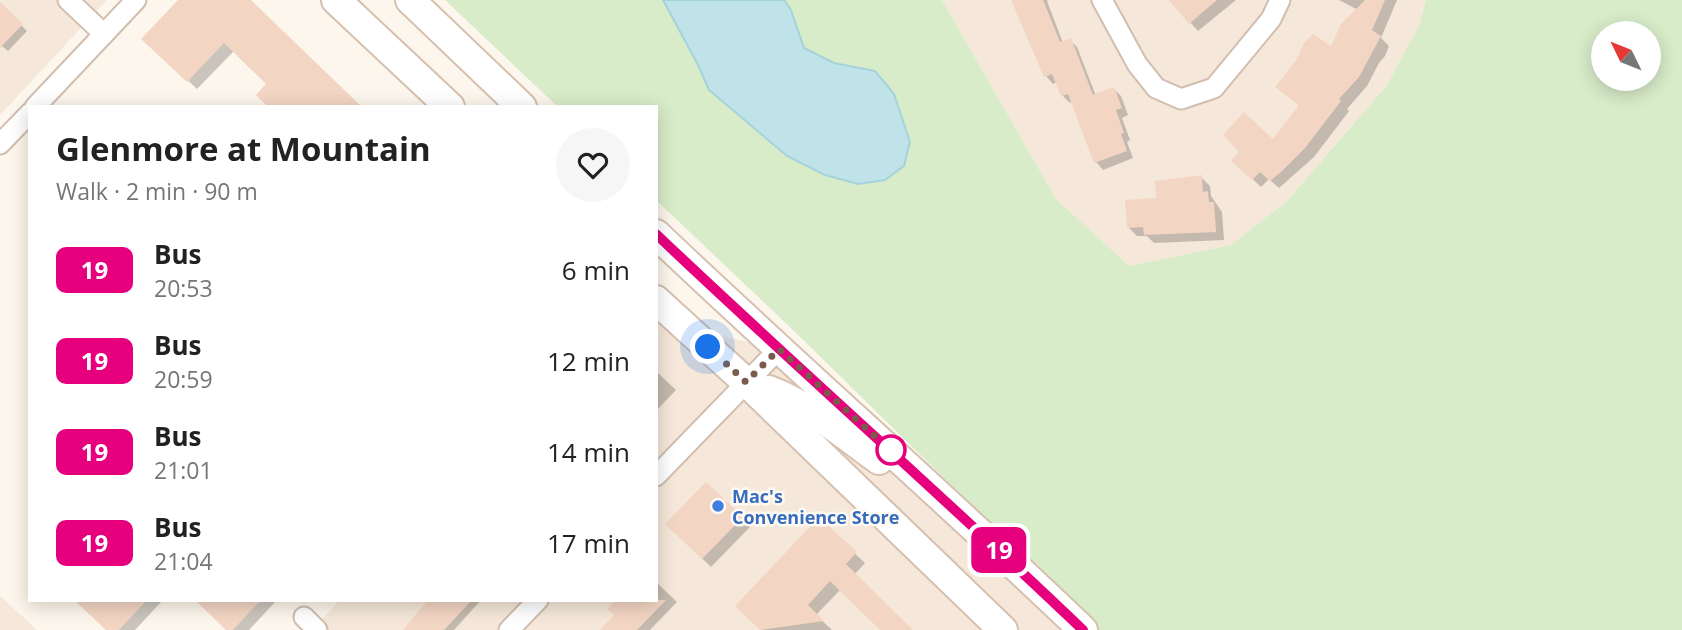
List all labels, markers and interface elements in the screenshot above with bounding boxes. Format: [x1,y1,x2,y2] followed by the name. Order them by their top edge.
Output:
[1591,21,1661,91] north arrow
[1591,21,1661,91] map controls
[56,126,431,171] text: Glenmore at Mountain
[556,128,630,202] button: heart
[56,175,258,207] text: Walk · 2 min · 90 m
[154,236,201,272] text: Bus
[562,252,630,288] text: 6 min
[81,253,108,286] text: 19
[154,272,213,304] text: 20:53
[154,327,201,363] text: Bus
[690,329,725,364] your location
[547,343,630,379] text: 12 min
[81,344,108,377] text: 19
[154,363,213,395] text: 20:59
[154,418,201,454] text: Bus
[547,434,630,470] text: 14 min
[81,435,108,468] text: 19
[876,435,906,465] unlabelled marker
[154,454,213,486] text: 21:01
[732,484,899,529] place label: Mac's Convenience Store
[710,498,726,514] marker: Mac's Convenience Store
[154,509,201,545] text: Bus
[547,525,630,561] text: 17 min
[81,526,108,559] text: 19
[968,527,1030,573] line badge: 19
[985,533,1013,566] text: 19
[154,545,213,577] text: 21:04

